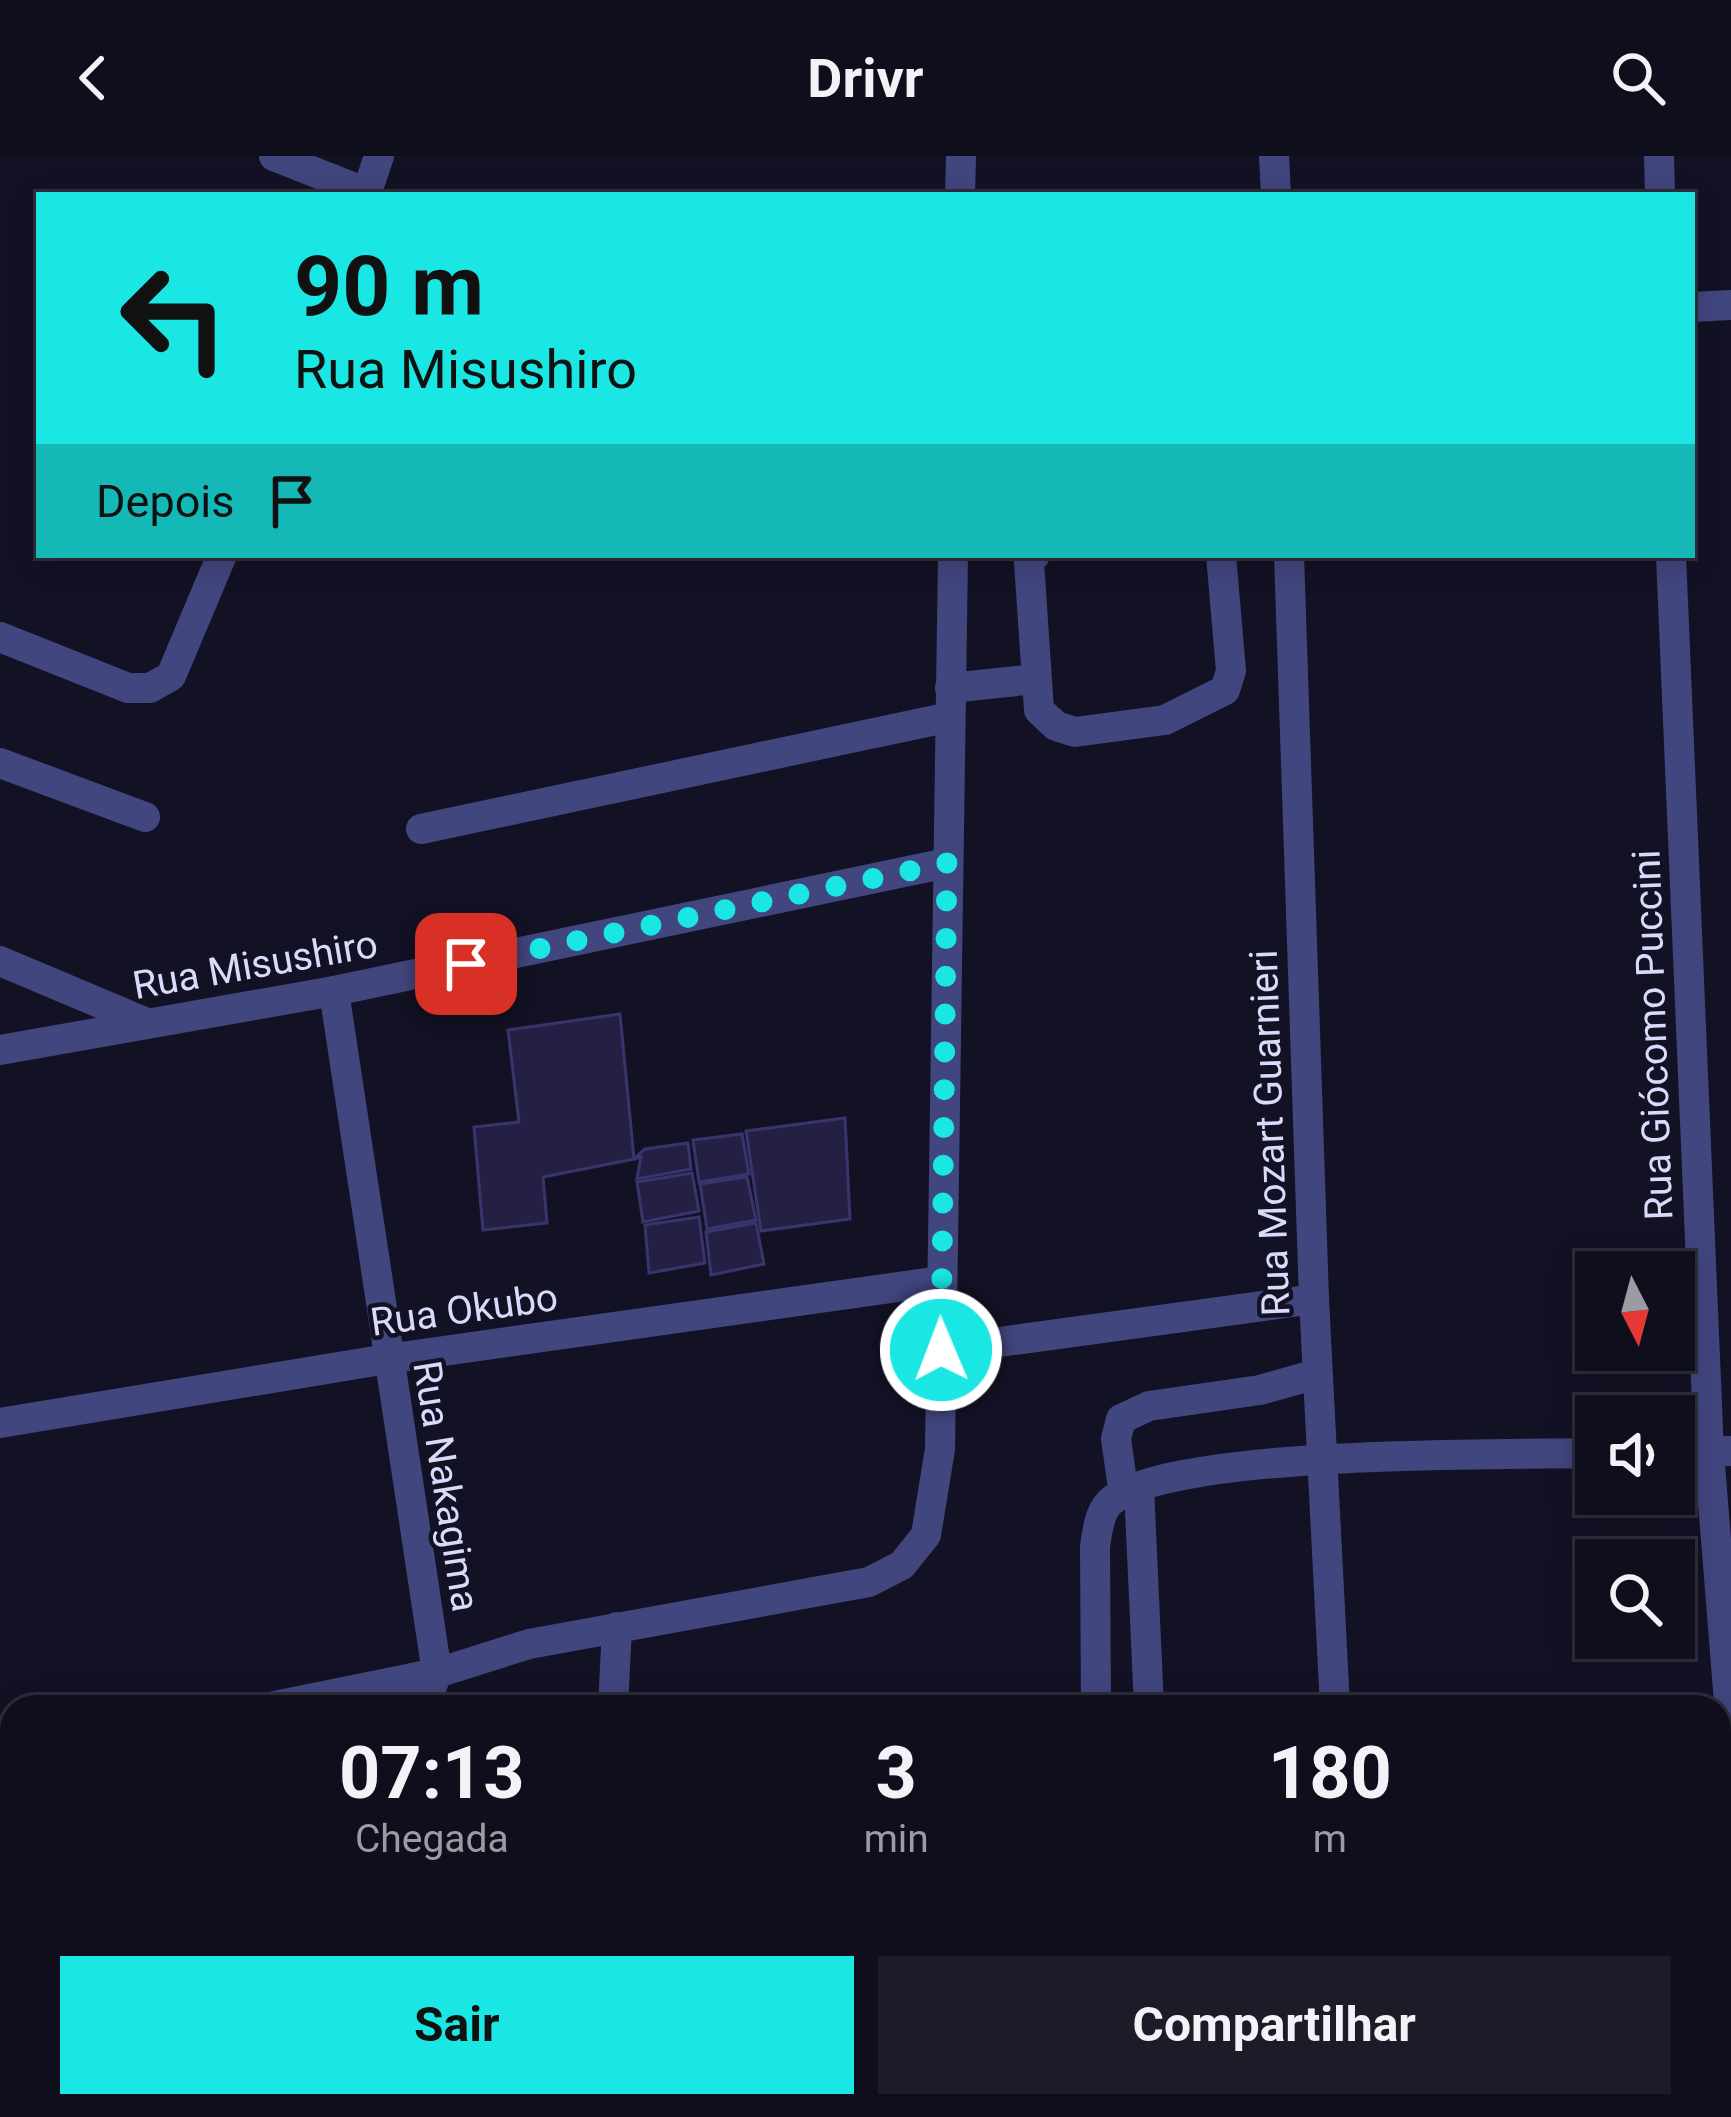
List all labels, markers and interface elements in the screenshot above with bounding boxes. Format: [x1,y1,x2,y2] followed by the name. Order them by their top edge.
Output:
[60,45,126,111] icon: back
[1605,45,1671,111] icon: search
[807,47,924,110] text: Drivr
[294,237,484,336] text: 90 m
[96,240,252,396] icon: left
[294,338,637,401] text: Rua Misushiro
[259,468,325,534] icon: arrive
[96,475,235,528] text: Depois
[1624,849,1682,1221] street label: Rua Giócomo Puccini
[415,913,517,1015] pin
[129,921,381,1009] street label: Rua Misushiro
[433,931,499,997] icon: arrive
[1241,949,1299,1317] street label: Rua Mozart Guarnieri
[1575,1251,1695,1371] north arrow
[1575,1251,1695,1659] map controls
[368,1274,561,1346] street label: Rua Okubo
[878,1287,1004,1413] position arrow
[403,1358,489,1615] street label: Rua Nakagima
[1575,1395,1695,1515] button: sound
[1575,1539,1695,1659] button: search
[339,1731,525,1816] text: 07:13
[876,1731,917,1816] text: 3
[1268,1731,1392,1816] text: 180
[355,1816,509,1862] text: Chegada
[864,1816,929,1862] text: min
[1313,1816,1347,1862] text: m
[60,1956,854,2094] button: Sair
[878,1956,1671,2094] button: Compartilhar

